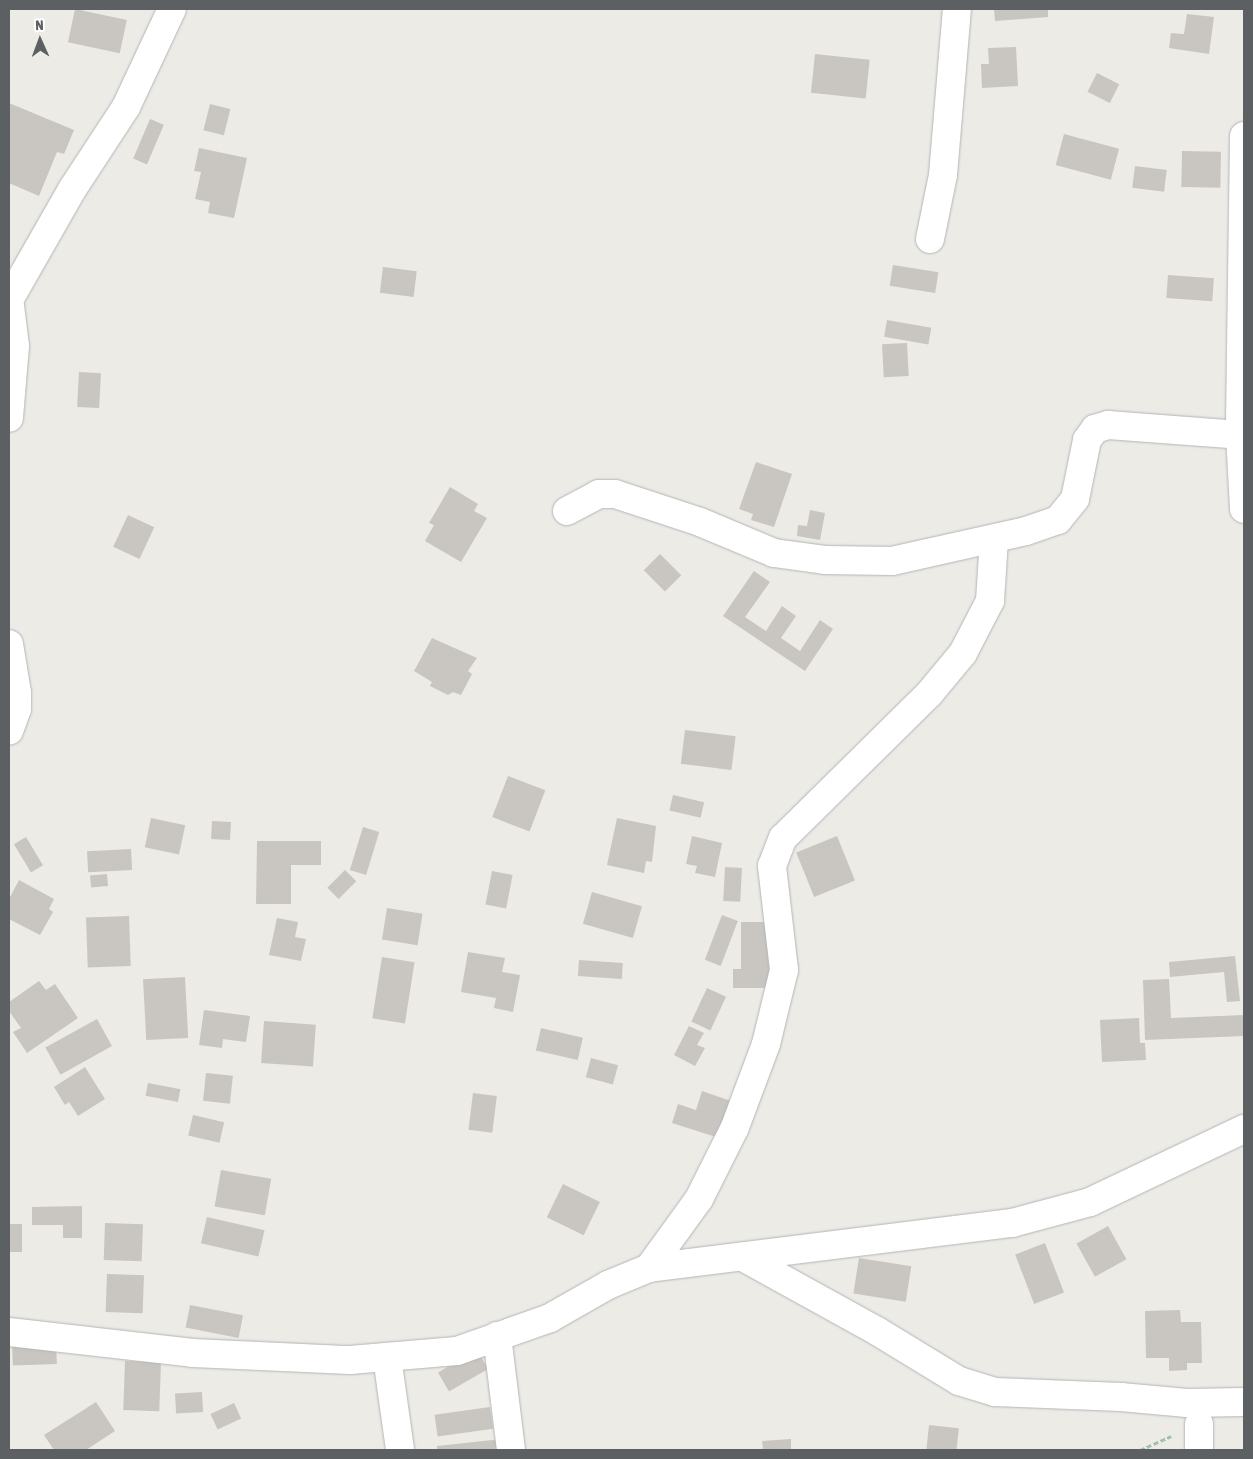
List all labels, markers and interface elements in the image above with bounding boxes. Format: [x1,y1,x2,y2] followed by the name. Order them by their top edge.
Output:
[15,15,65,65] north arrow
[35,17,44,33] text: N

